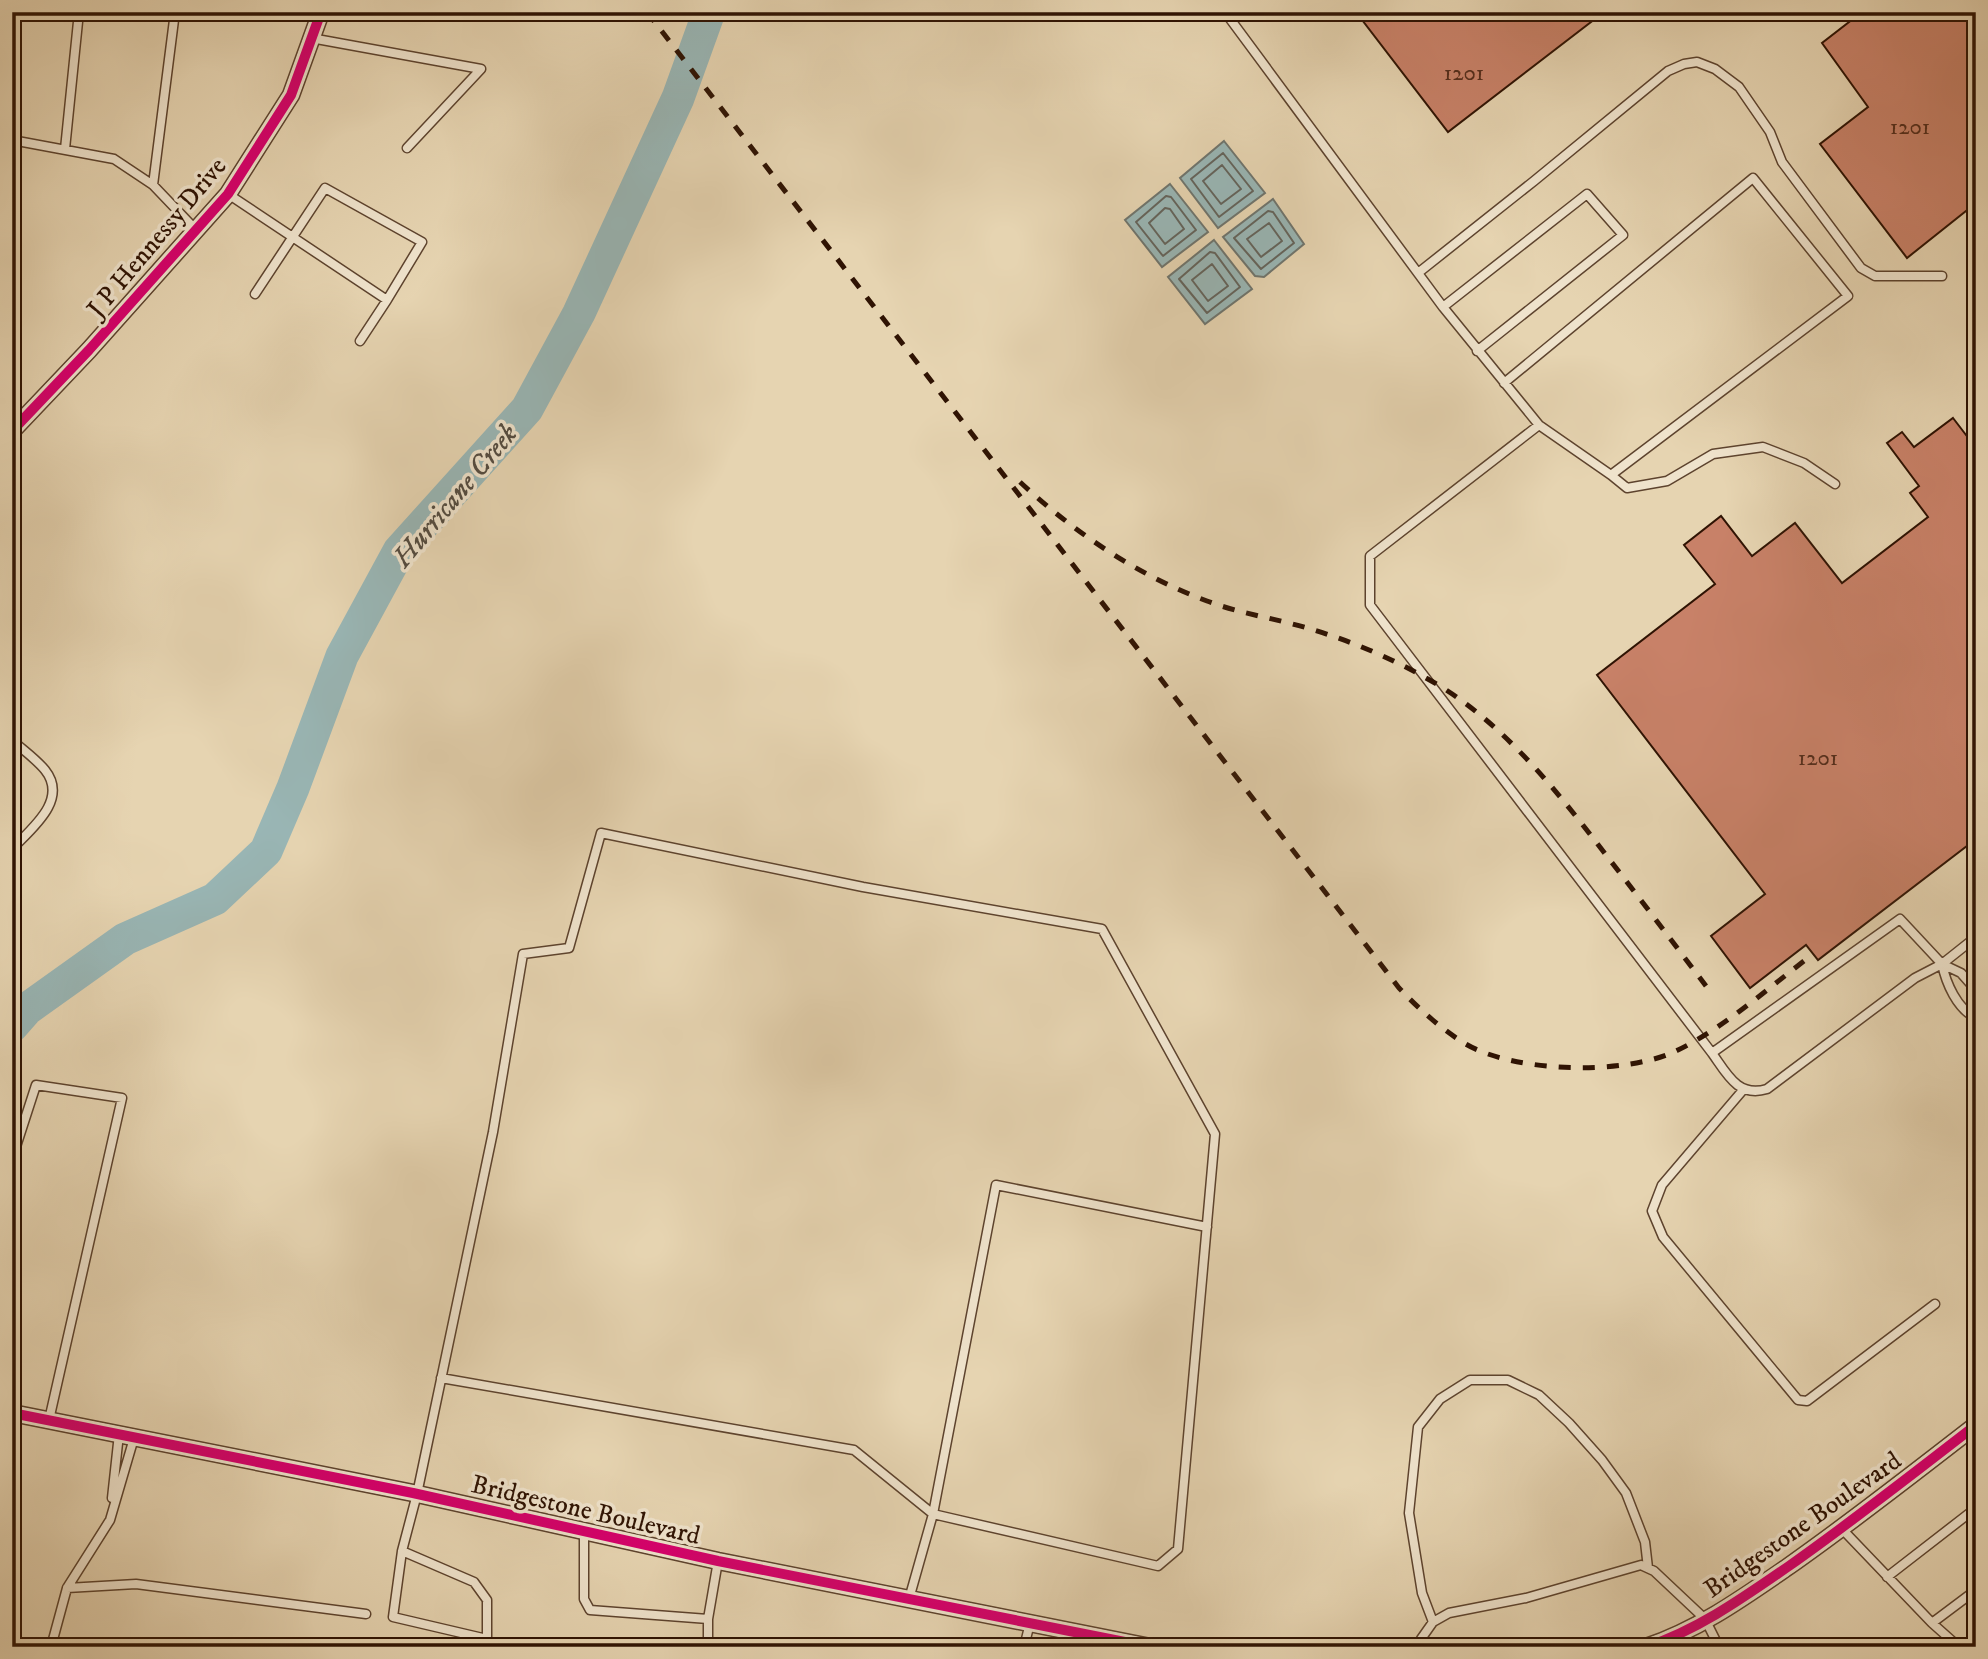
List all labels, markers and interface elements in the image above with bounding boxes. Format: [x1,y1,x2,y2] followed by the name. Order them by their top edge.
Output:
[1444,59,1484,88] house number: 1201
[1890,113,1930,142] house number: 1201
[79,151,234,327] street label: J P Hennessy Drive
[384,417,525,576] water label: Hurricane Creek
[1798,744,1838,773] house number: 1201
[1698,1445,1908,1606] street label: Bridgestone Boulevard
[468,1468,703,1553] street label: Bridgestone Boulevard

